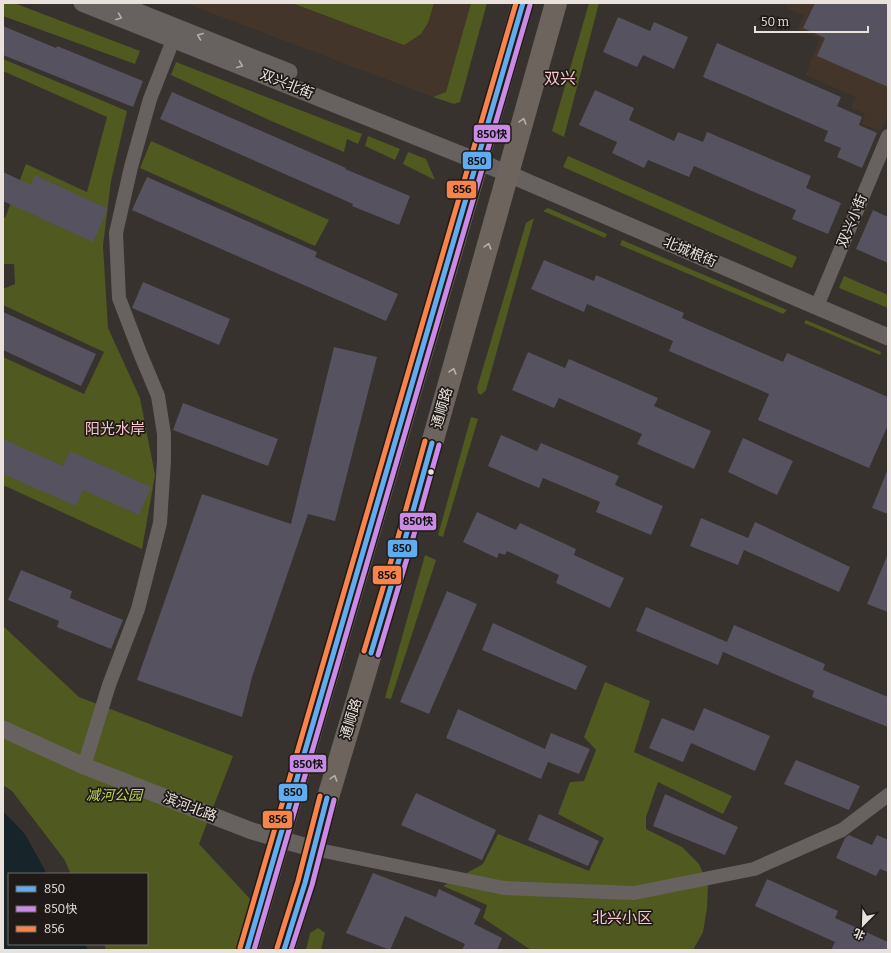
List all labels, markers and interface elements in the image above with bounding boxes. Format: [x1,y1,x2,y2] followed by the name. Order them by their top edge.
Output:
[755,8,868,34] scale bar
[115,13,122,21] one-way arrow
[761,15,790,29] text: 50 m
[196,33,204,41] one-way arrow
[235,60,243,68] one-way arrow
[258,66,316,102] street label: 双兴北街
[544,69,576,88] district label: 双兴
[518,118,527,125] one-way arrow
[473,124,511,143] line badge: 850快
[477,128,507,141] text: 850快
[462,151,492,170] line badge: 850
[467,155,487,168] text: 850
[446,180,477,199] line badge: 856
[452,183,472,196] text: 856
[833,192,871,250] street label: 双兴小街
[661,233,719,271] street label: 北城根街
[483,243,492,250] one-way arrow
[448,368,457,375] one-way arrow
[428,385,456,431] street label: 通顺路
[85,420,145,438] district label: 阳光水岸
[426,467,436,477] unlabelled marker
[399,512,437,531] line badge: 850快
[403,515,433,528] text: 850快
[387,539,418,558] line badge: 850
[392,542,412,555] text: 850
[372,565,402,585] line badge: 856
[377,569,397,582] text: 856
[337,696,365,742] street label: 通顺路
[289,754,327,773] line badge: 850快
[293,758,323,771] text: 850快
[329,775,338,782] one-way arrow
[278,783,308,802] line badge: 850
[283,786,303,799] text: 850
[86,787,144,804] park label: 减河公园
[161,789,219,825] street label: 滨河北路
[262,810,293,829] line badge: 856
[268,813,288,826] text: 856
[8,873,148,945] legend
[44,882,65,896] text: 850
[44,902,77,916] text: 850快
[843,905,883,945] north arrow
[592,909,652,927] district label: 北兴小区
[44,922,65,936] text: 856
[852,926,867,942] text: 北

